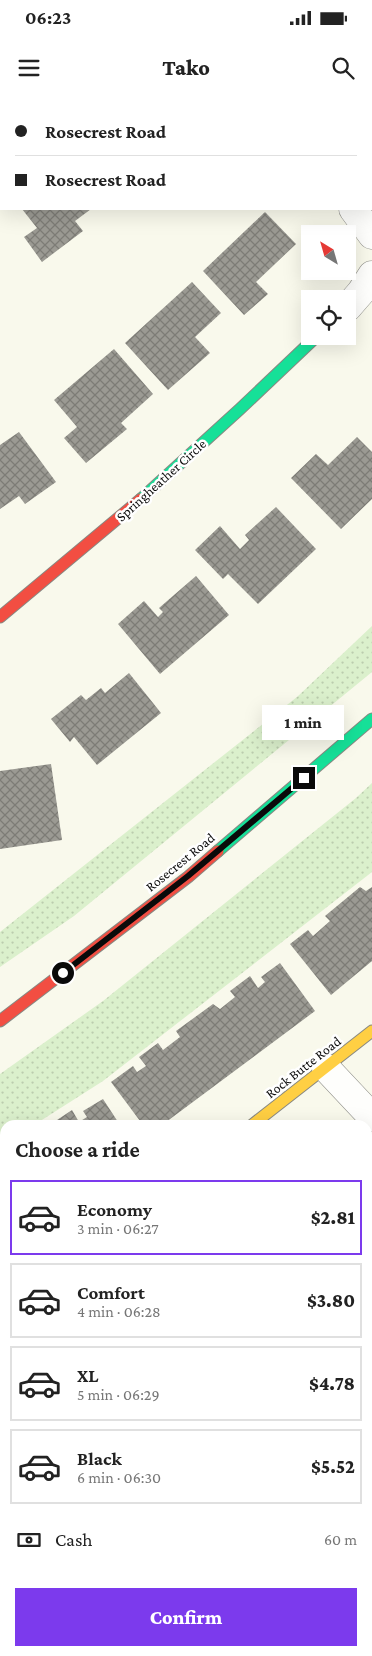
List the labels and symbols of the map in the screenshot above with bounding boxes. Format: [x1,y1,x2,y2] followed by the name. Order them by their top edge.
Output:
[301,225,356,280] north arrow
[113,436,209,524] street label: Springheather Circle
[263,706,345,740] callout: 1 min
[293,767,315,789] route end
[142,829,218,895] street label: Rosecrest Road
[52,962,74,984] route start
[262,1032,344,1101] street label: Rock Butte Road

